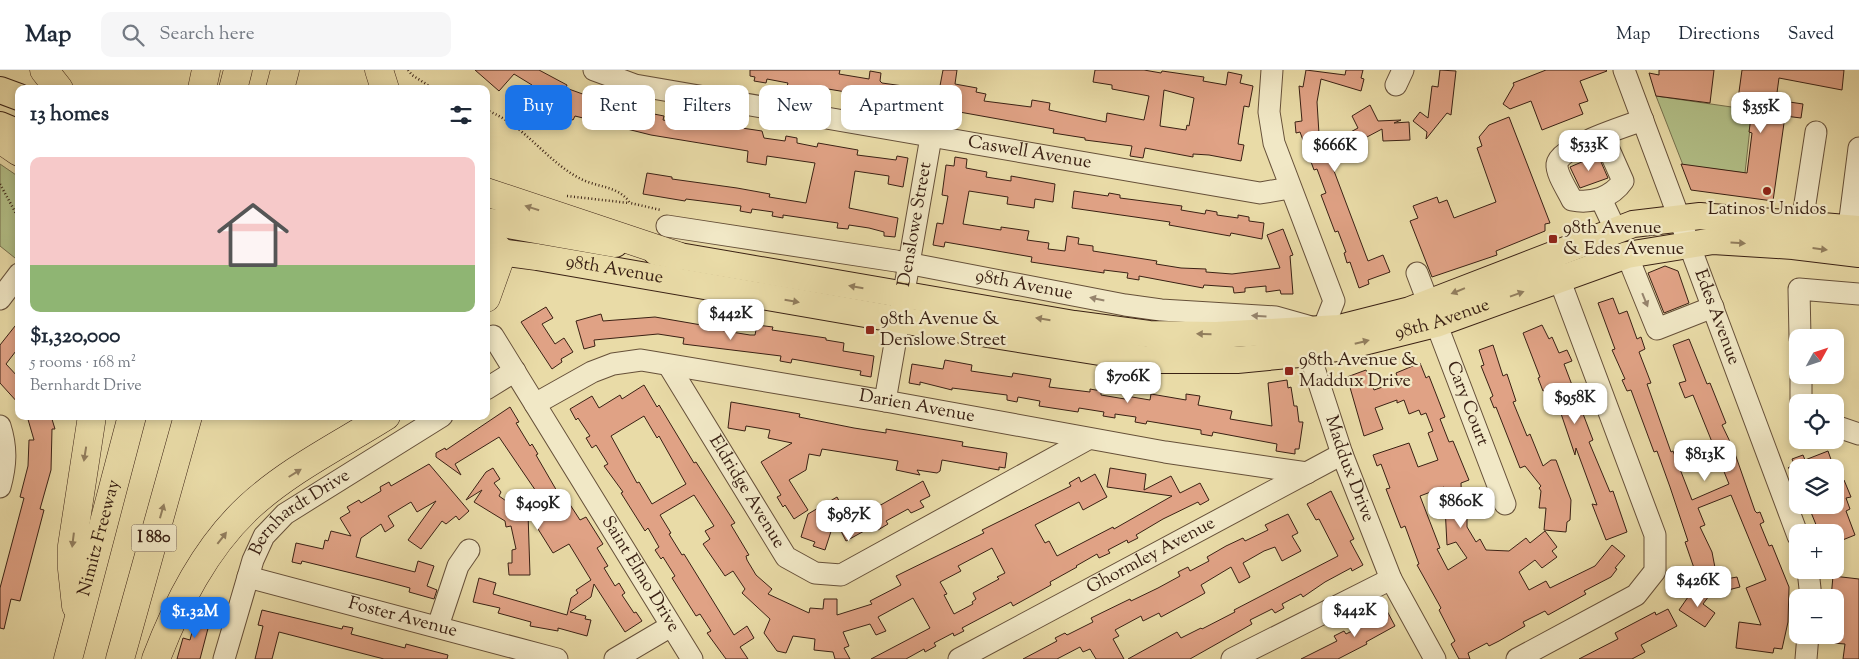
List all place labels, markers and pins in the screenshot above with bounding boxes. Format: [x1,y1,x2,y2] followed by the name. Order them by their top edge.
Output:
[1726,92,1796,134] pin: $355K
[1554,129,1624,172] pin: $533K
[1300,131,1370,173] pin: $666K
[1761,185,1773,197] marker: Latinos Unidos
[1708,197,1826,223] place label: Latinos Unidos
[1563,216,1684,263] place label: 98th Avenue & Edes Avenue
[1547,233,1559,245] marker: 98th Avenue & Edes Avenue
[696,298,766,341] pin: $442K
[880,307,1006,354] place label: 98th Avenue & Denslowe Street
[864,324,876,336] marker: 98th Avenue & Denslowe Street
[1299,348,1418,395] place label: 98th Avenue & Maddux Drive
[1093,362,1163,404] pin: $706K
[1283,365,1295,377] marker: 98th Avenue & Maddux Drive
[1540,382,1610,425] pin: $958K
[1670,440,1740,482] pin: $813K
[1426,486,1496,529] pin: $860K
[503,488,573,531] pin: $409K
[814,500,884,542] pin: $987K
[1663,566,1733,608] pin: $426K
[154,596,236,639] pin: $1.32M
[1320,596,1390,638] pin: $442K

